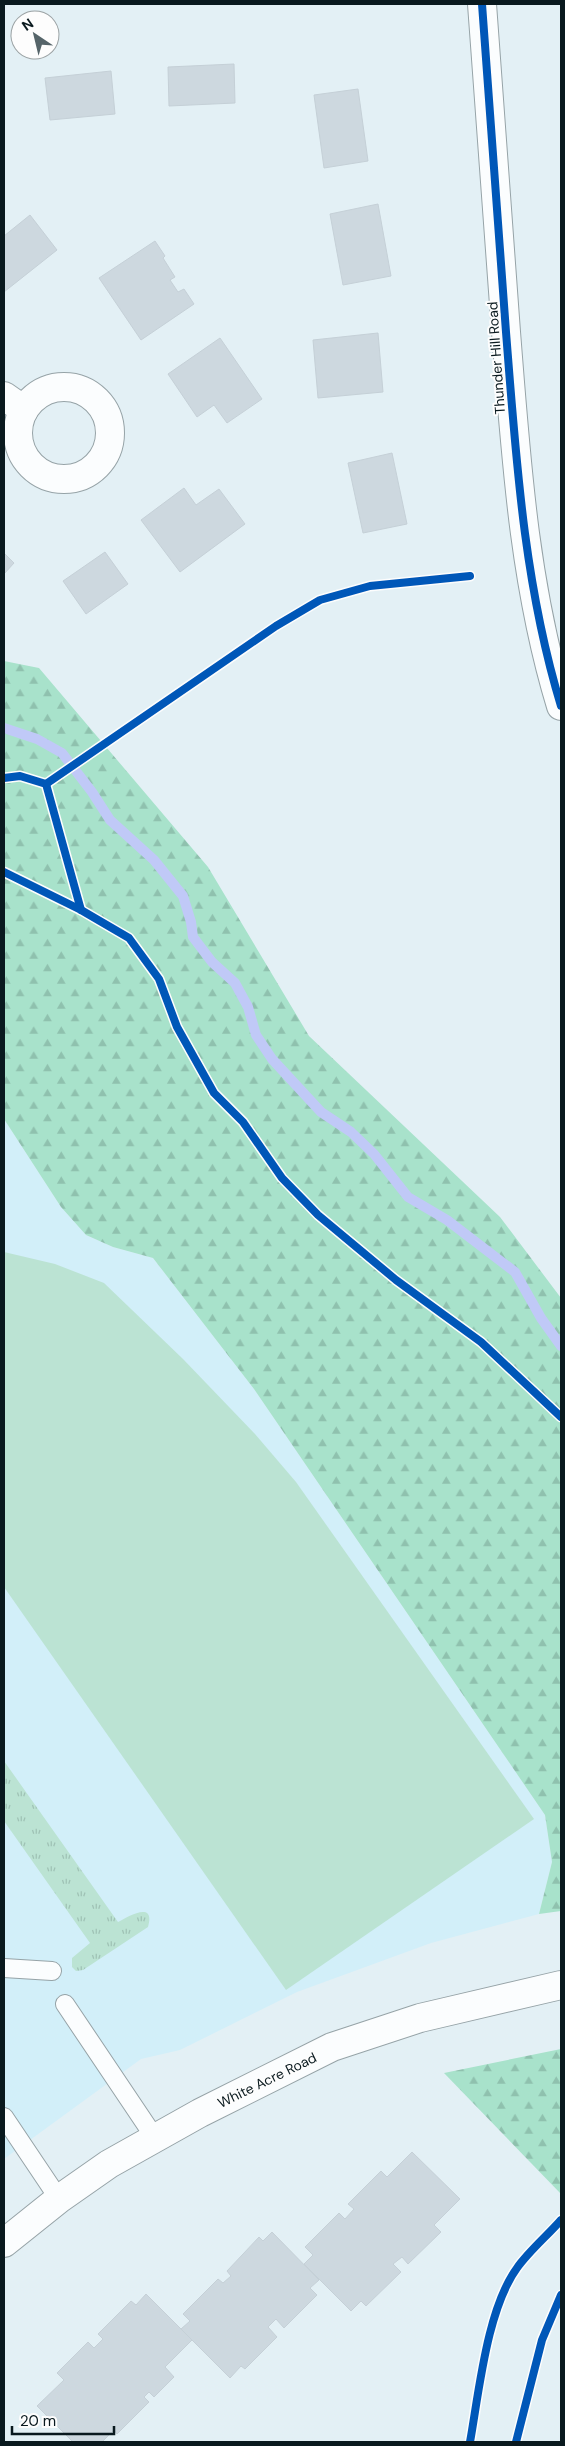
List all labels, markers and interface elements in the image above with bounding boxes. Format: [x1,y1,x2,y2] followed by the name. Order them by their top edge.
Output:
[10,10,60,60] north arrow
[18,14,37,35] text: N
[483,301,509,415] street label: Thunder Hill Road
[214,2048,320,2112] street label: White Acre Road
[12,2404,115,2436] scale bar
[20,2411,56,2431] text: 20 m

